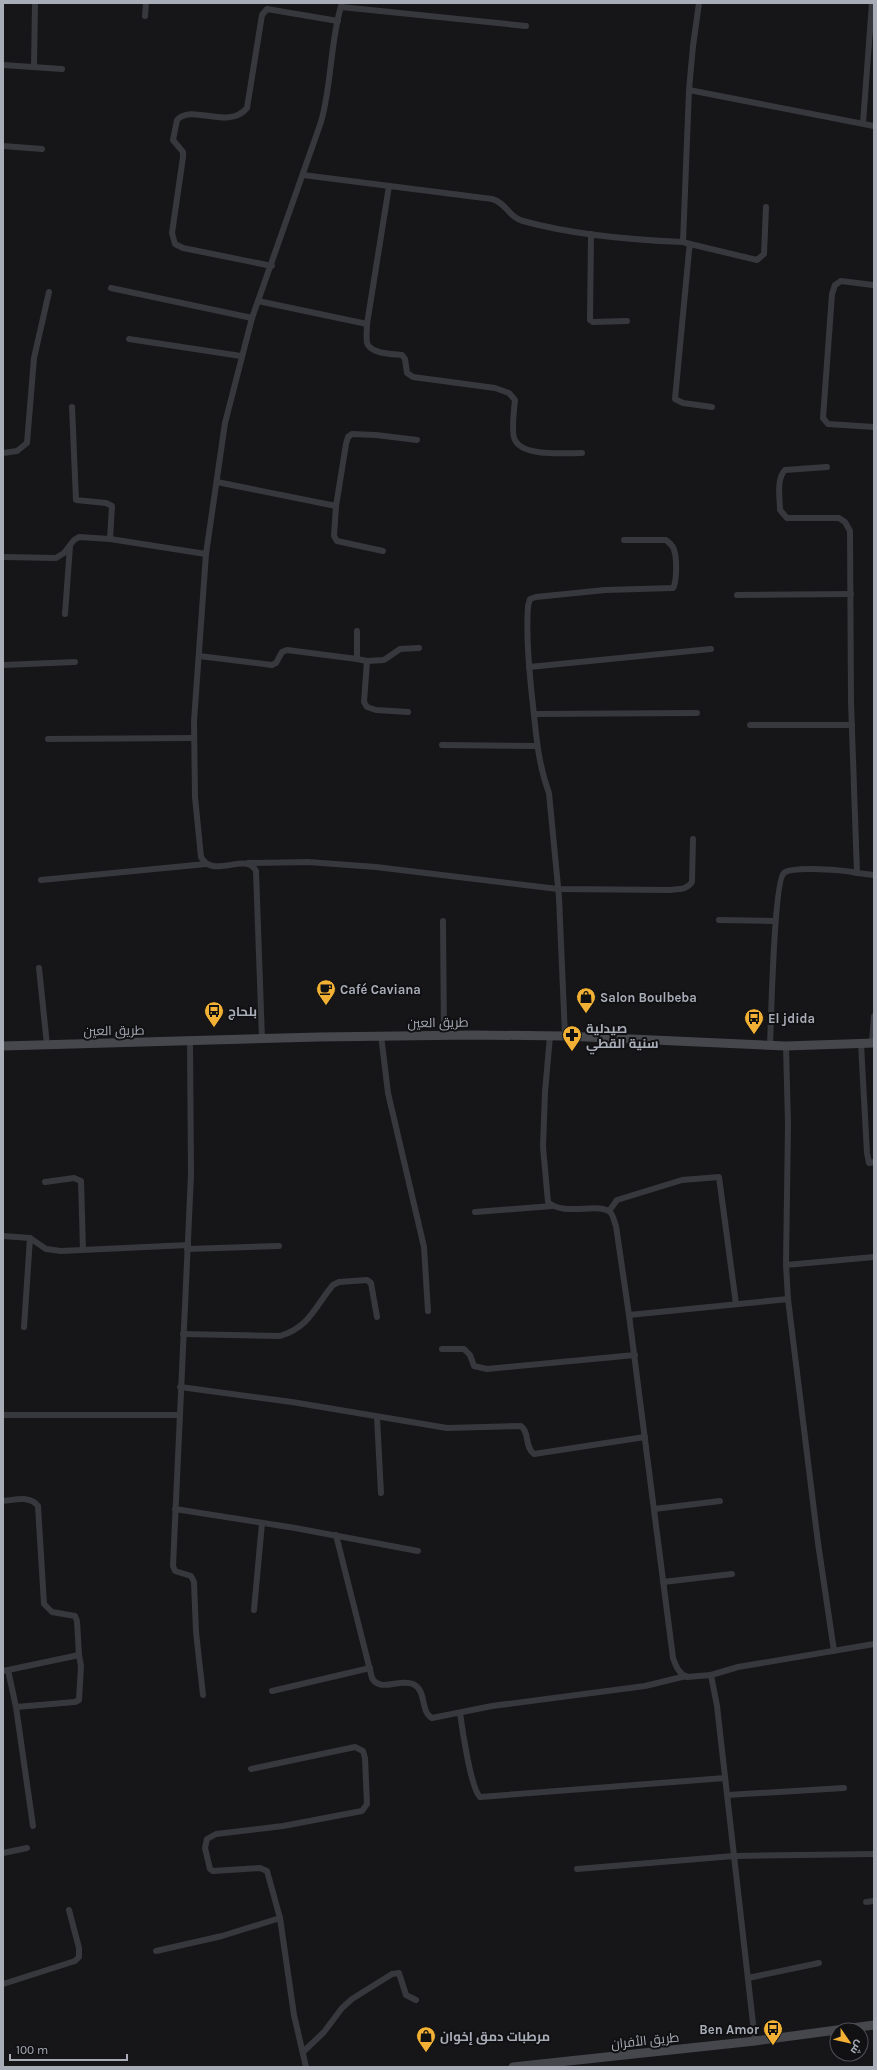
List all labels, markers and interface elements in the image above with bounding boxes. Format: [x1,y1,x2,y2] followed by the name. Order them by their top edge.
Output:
[315,978,337,1006] cafe icon: Café Caviana
[340,982,421,997] place label: Café Caviana
[575,986,597,1014] shop icon: Salon Boulbeba
[600,990,697,1005] place label: Salon Boulbeba
[203,1000,225,1028] bus stop icon: بلحاج
[228,1004,257,1020] place label: بلحاج
[743,1007,765,1035] bus stop icon: El jdida
[768,1011,815,1026] place label: El jdida
[407,1014,469,1031] street label: طريق العين
[586,1021,658,1055] place label: صيدلية سنية القطي
[83,1022,145,1039] street label: طريق العين
[561,1024,583,1052] pharmacy icon: صيدلية سنية القطي
[762,2018,784,2046] bus stop icon: Ben Amor
[699,2022,760,2037] place label: Ben Amor
[829,2022,869,2062] north arrow
[415,2025,437,2053] shop icon: مرطبات دمق إخوان
[440,2029,550,2045] place label: مرطبات دمق إخوان
[610,2029,680,2052] street label: طريق الأفران
[10,2036,127,2062] scale bar
[848,2038,866,2057] text: ش
[16,2043,48,2057] text: 100 m

